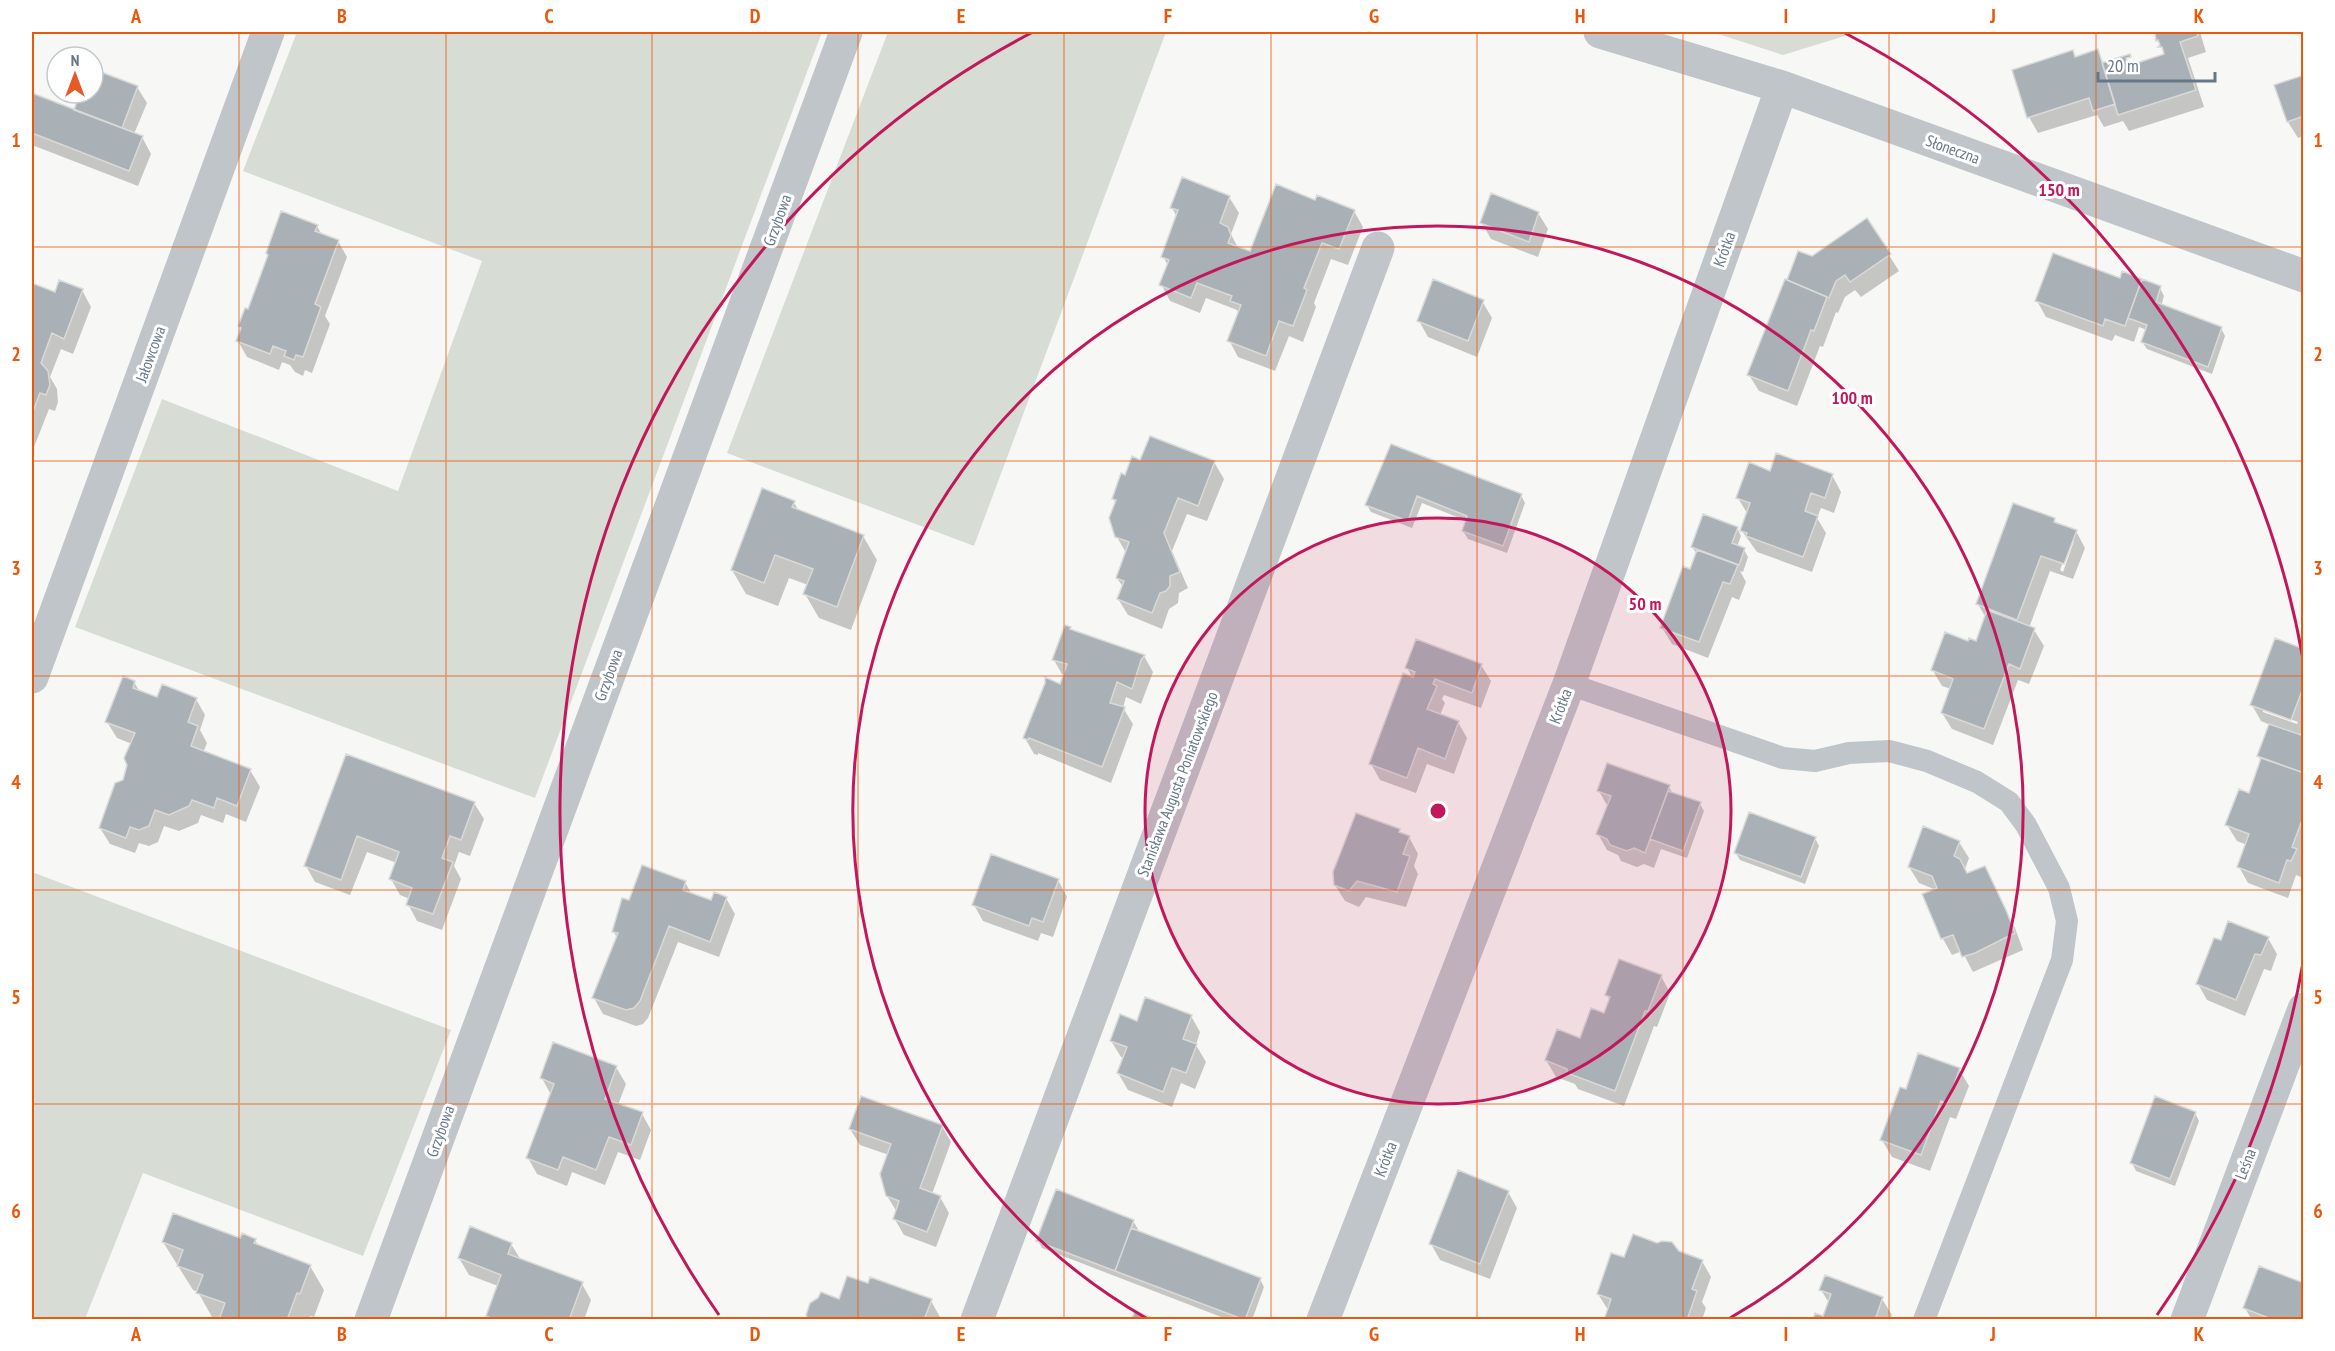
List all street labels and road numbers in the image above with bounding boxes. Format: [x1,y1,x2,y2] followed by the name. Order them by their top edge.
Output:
[1923,130,1983,168] street label: Słoneczna
[758,191,796,249] street label: Grzybowa
[1708,229,1740,269] street label: Krótka
[130,323,169,386] street label: Jałowcowa
[589,646,627,704] street label: Grzybowa
[1544,686,1576,726] street label: Krótka
[1132,688,1222,879] street label: Stanisława Augusta Poniatowskiego
[421,1102,459,1160] street label: Grzybowa
[1369,1139,1401,1179] street label: Krótka
[2230,1146,2260,1182] street label: Leśna

